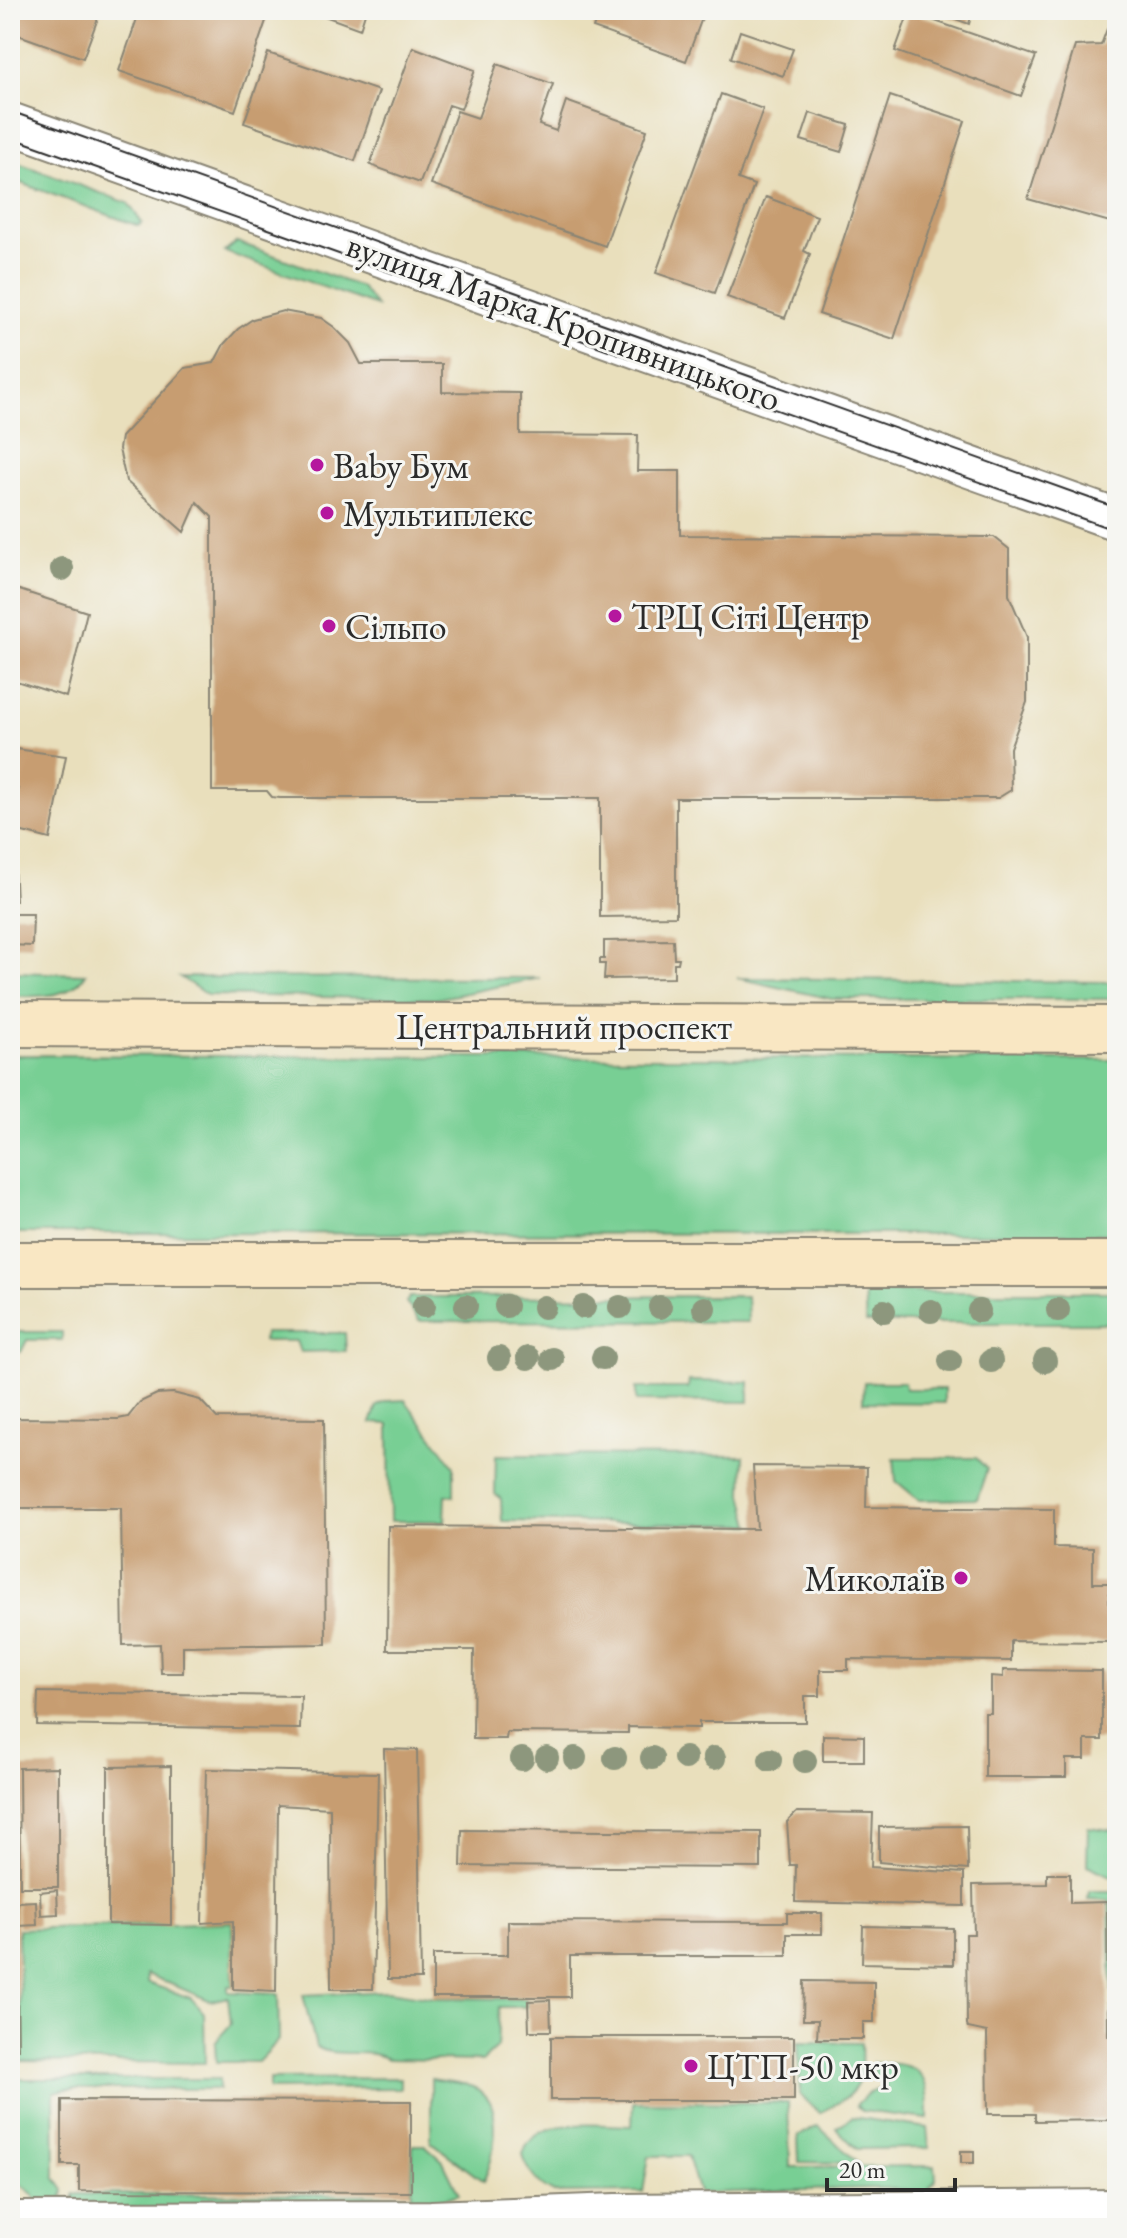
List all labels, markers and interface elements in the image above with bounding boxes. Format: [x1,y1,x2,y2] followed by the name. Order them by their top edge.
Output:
[340,221,787,422] street label: вулиця Марка Кропивницького
[333,442,469,489] place label: Baby Бум
[308,456,326,474] marker: Baby Бум
[343,490,533,537] place label: Мультиплекс
[318,504,336,522] marker: Мультиплекс
[631,593,870,640] place label: ТРЦ Сіті Центр
[345,603,447,650] place label: Сільпо
[606,607,624,625] marker: ТРЦ Сіті Центр
[320,617,338,635] marker: Сільпо
[396,1003,732,1050] street label: Центральний проспект
[804,1555,945,1602] place label: Миколаїв
[952,1569,970,1587] marker: Миколаїв
[707,2043,899,2090] place label: ЦТП-50 мкр
[682,2057,700,2075] marker: ЦТП-50 мкр
[827,2142,955,2192] scale bar
[839,2154,886,2185] text: 20 m

